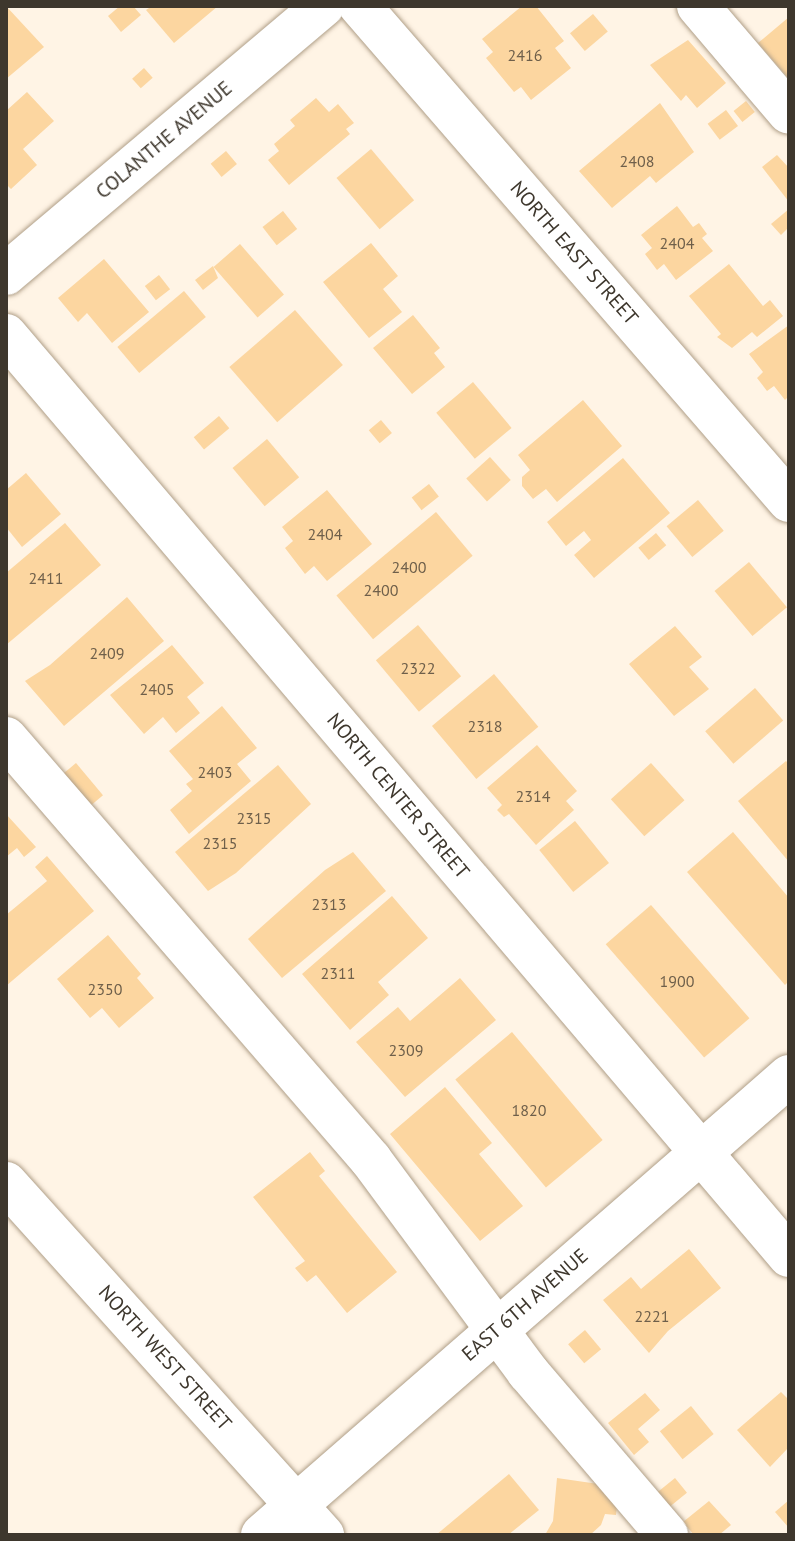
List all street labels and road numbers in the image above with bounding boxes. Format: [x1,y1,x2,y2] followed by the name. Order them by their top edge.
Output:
[91,76,237,204] street label: COLANTHE AVENUE
[505,176,643,330] street label: NORTH EAST STREET
[322,708,474,884] street label: NORTH CENTER STREET
[457,1243,593,1367] street label: EAST 6TH AVENUE
[93,1280,237,1436] street label: NORTH WEST STREET

